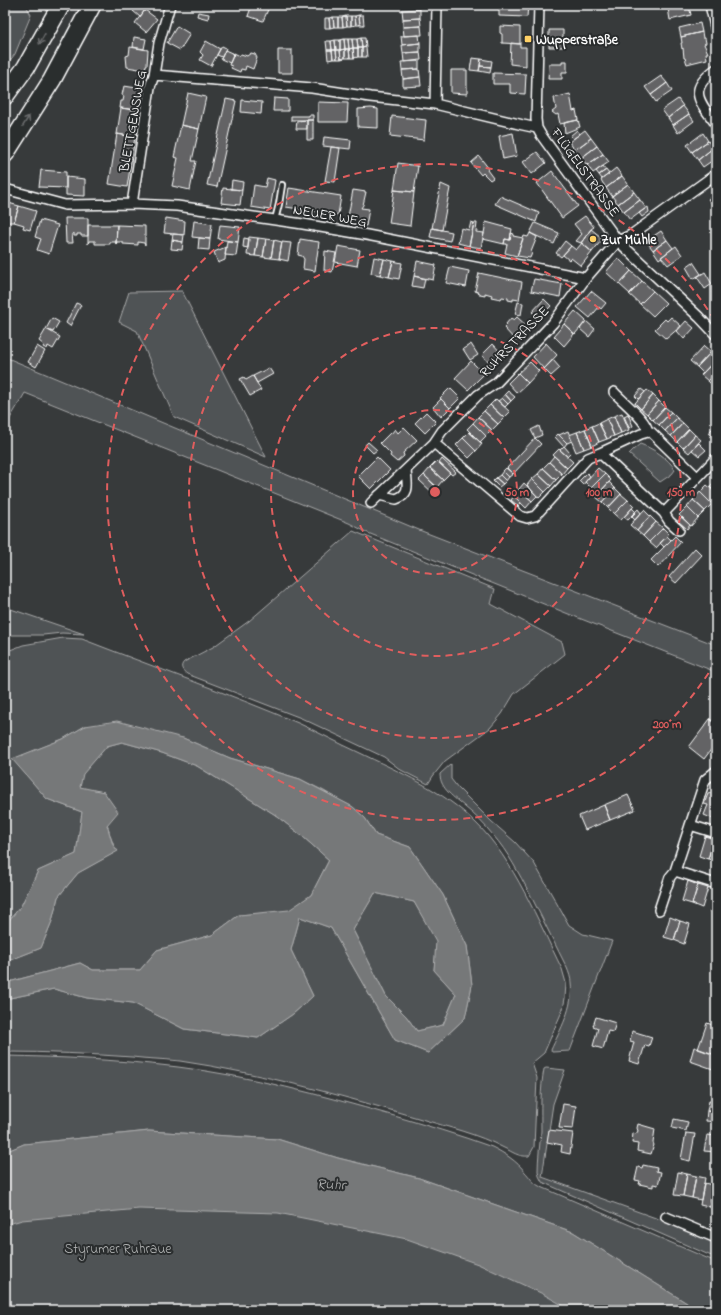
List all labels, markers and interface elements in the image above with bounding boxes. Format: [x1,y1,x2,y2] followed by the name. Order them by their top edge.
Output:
[536,30,619,51] place label: Wupperstraße
[38,33,45,45] one-way arrow
[523,34,533,44] marker: Wupperstraße
[114,69,153,175] street label: BLETTGENSWEG
[22,116,30,127] one-way arrow
[545,123,624,222] street label: FLÜGELSTRASSE
[291,200,369,233] street label: NEUER WEG
[601,230,657,251] place label: Zur Mühle
[588,234,598,244] marker: Zur Mühle
[475,302,555,383] street label: RUHRSTRASSE
[505,484,530,502] text: 50 m
[586,484,613,502] text: 100 m
[667,484,696,502] text: 150 m
[428,485,442,499] centre of rings
[652,716,682,734] text: 200 m
[316,1174,348,1197] water label: Ruhr
[64,1239,172,1261] park label: Styrumer Ruhraue

